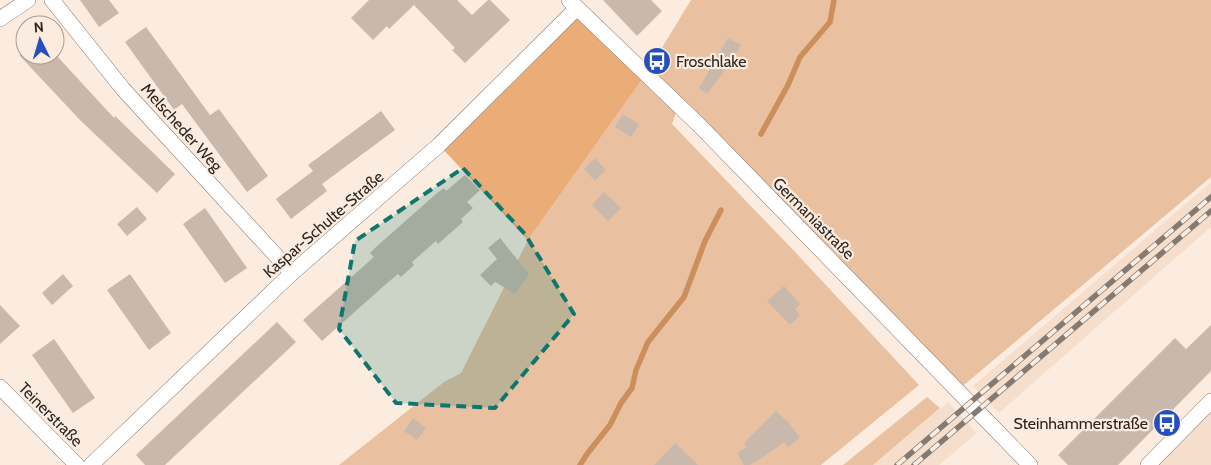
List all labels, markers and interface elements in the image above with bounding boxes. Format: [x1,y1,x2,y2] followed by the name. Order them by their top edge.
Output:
[15,15,65,65] north arrow
[33,18,45,36] text: N
[642,46,672,76] bus stop icon: Froschlake
[676,52,746,71] place label: Froschlake
[137,79,227,176] street label: Melscheder Weg
[259,167,387,282] street label: Kaspar-Schulte-Straße
[769,174,858,263] street label: Germaniastraße
[15,378,87,450] street label: Teinerstraße
[1152,408,1182,438] bus stop icon: Steinhammerstraße
[1013,414,1148,433] place label: Steinhammerstraße

